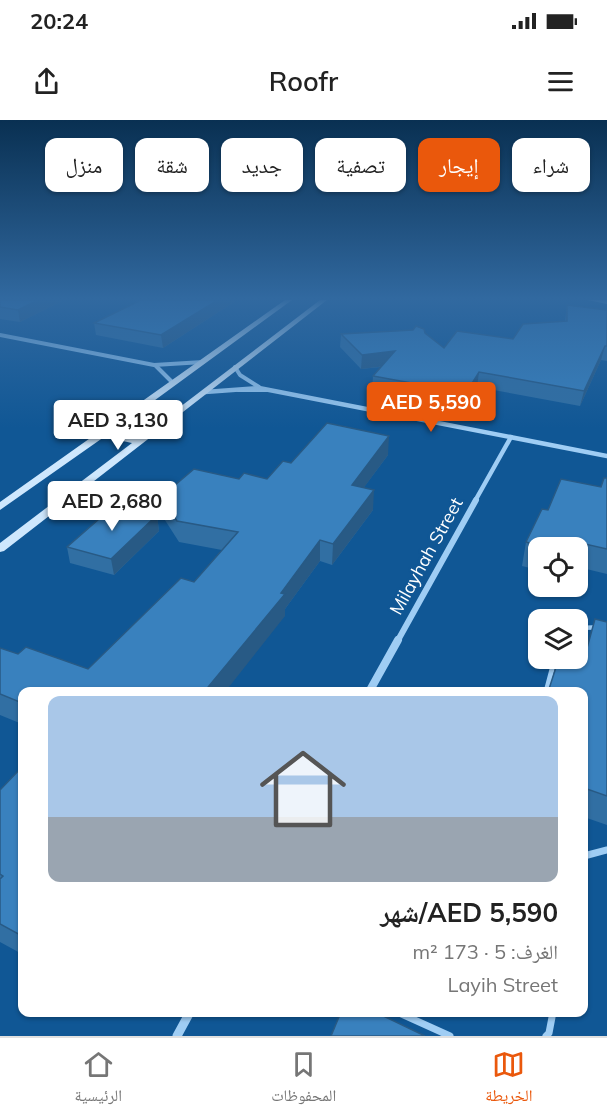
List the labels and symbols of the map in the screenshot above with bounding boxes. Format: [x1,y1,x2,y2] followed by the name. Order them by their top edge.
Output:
[362,382,500,433] pin: AED 5,590
[49,400,187,451] pin: AED 3,130
[43,481,181,532] pin: AED 2,680
[384,493,468,619] street label: Milayhah Street

